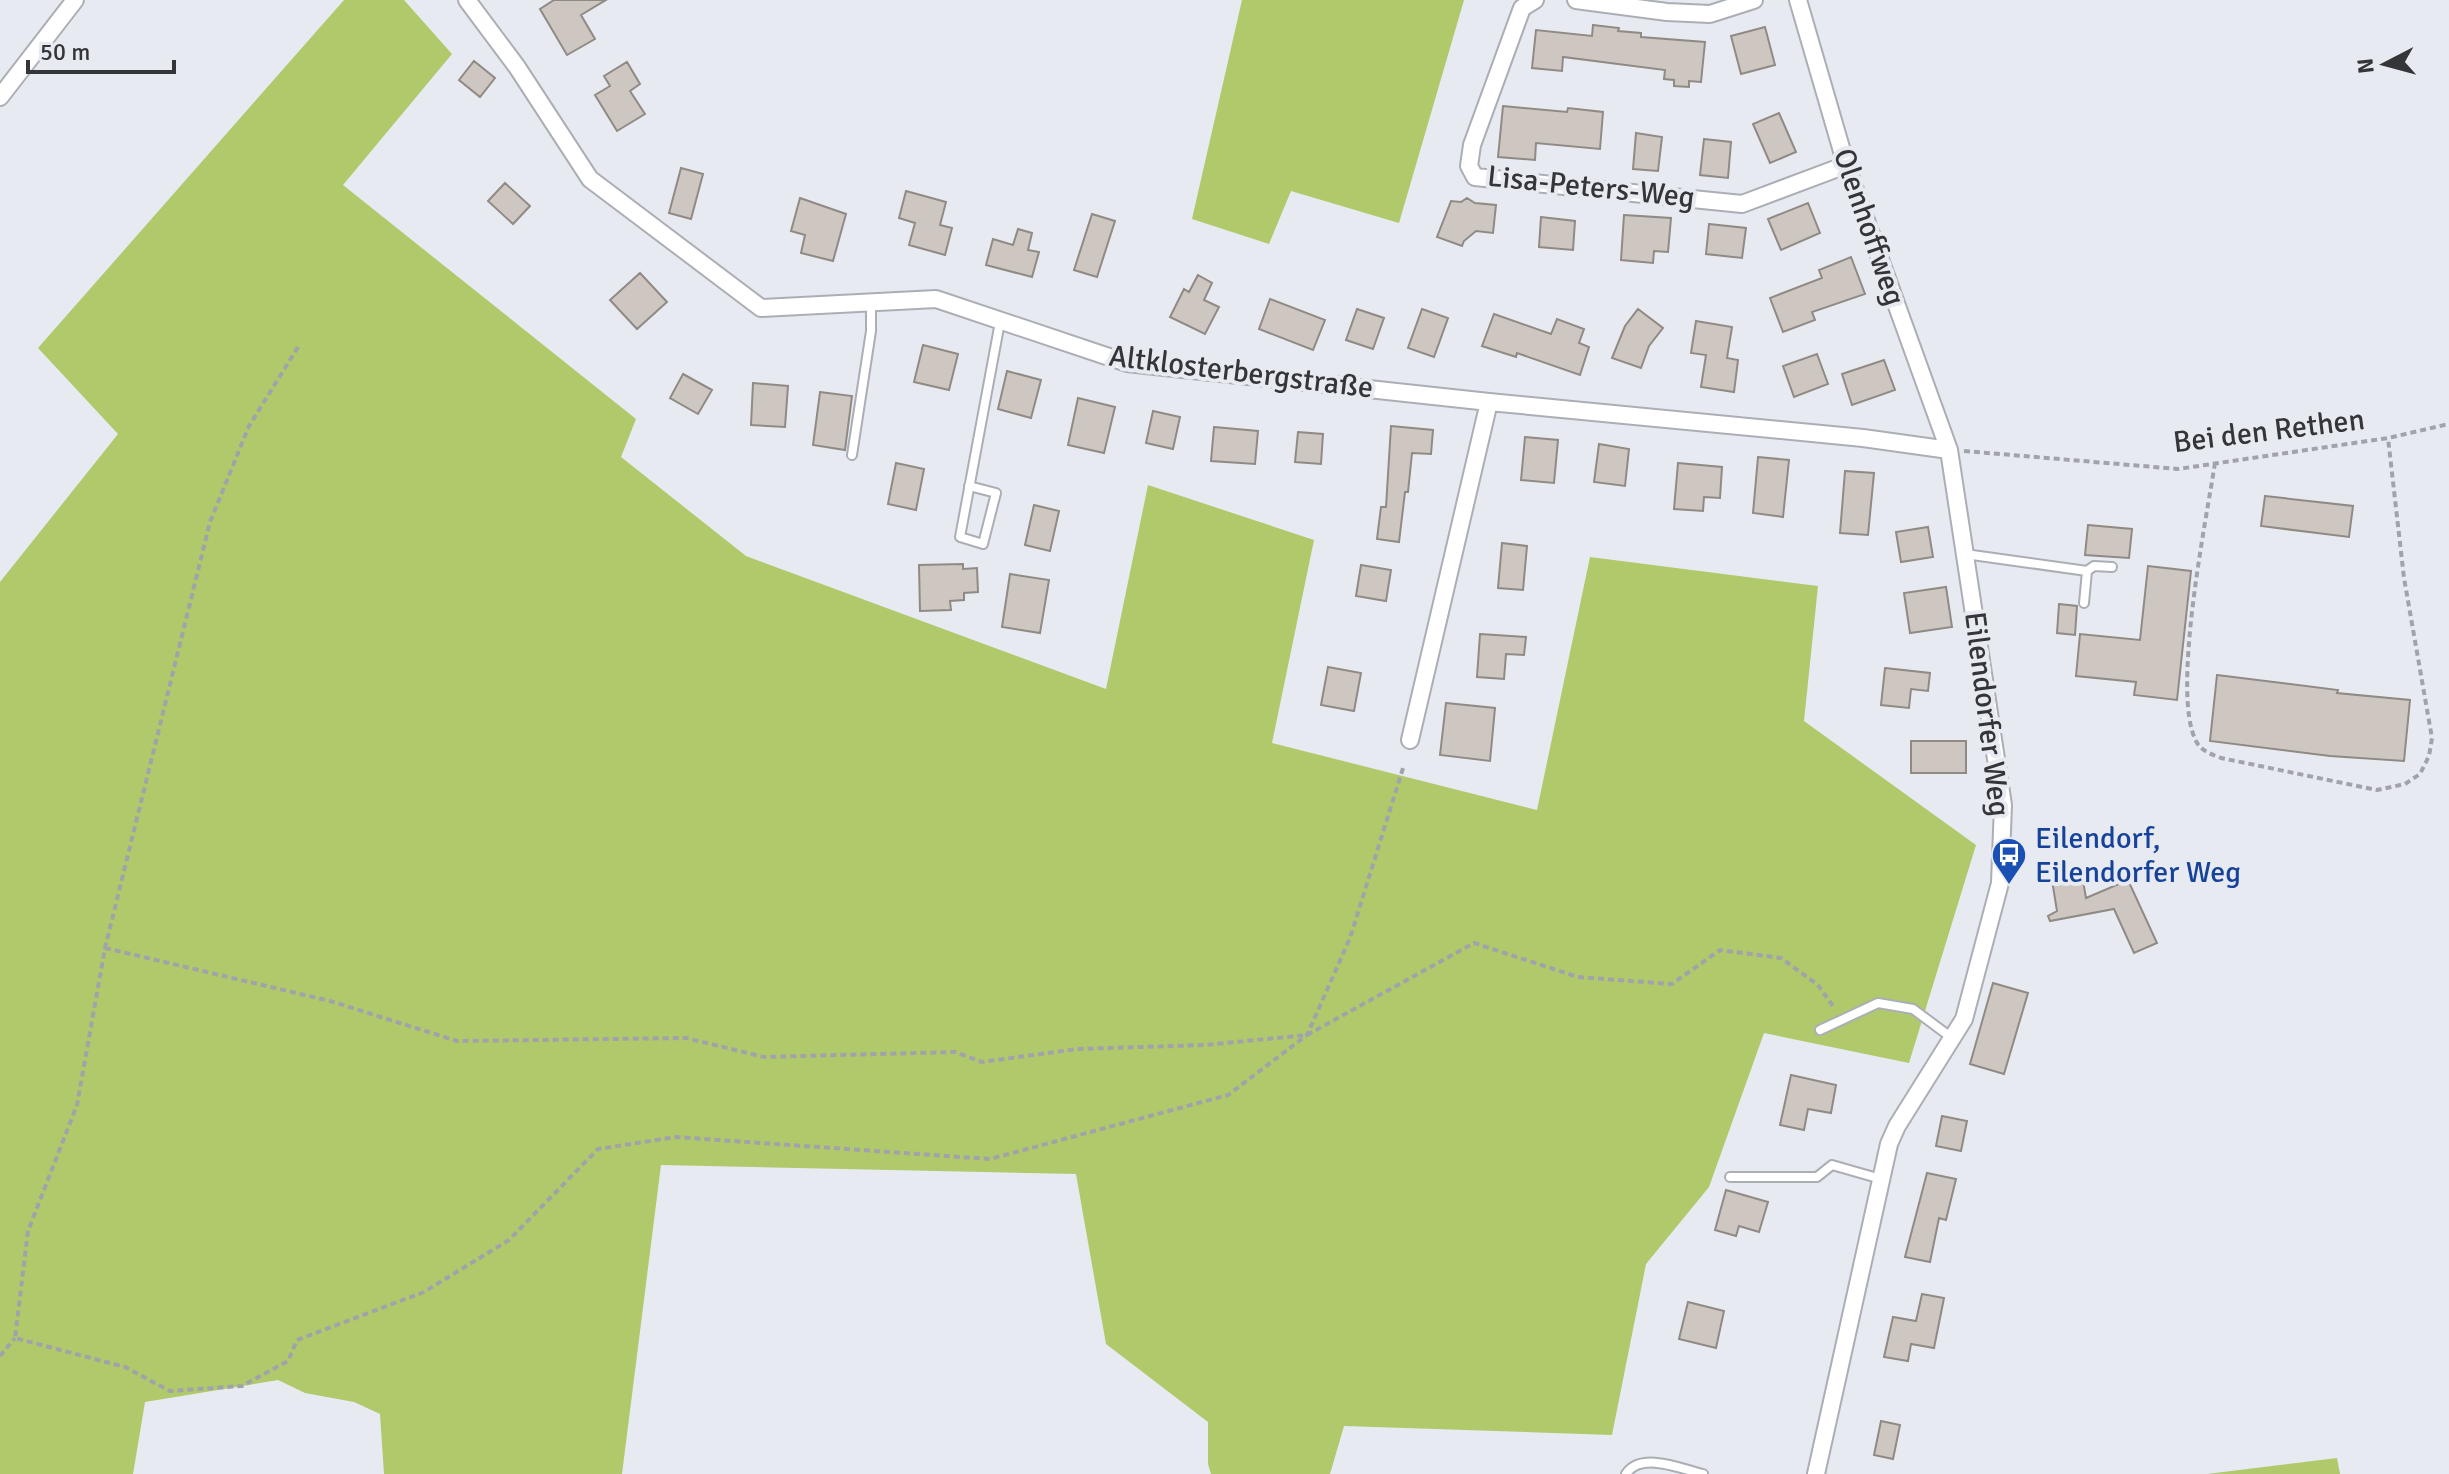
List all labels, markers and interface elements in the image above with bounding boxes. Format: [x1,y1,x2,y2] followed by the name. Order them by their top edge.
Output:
[28,24,174,74] scale bar
[2345,24,2425,104] north arrow
[40,37,90,67] text: 50 m
[2351,57,2380,75] text: N
[1825,144,1913,310] street label: Olenhoffweg
[1485,158,1697,216] street label: Lisa-Peters-Weg
[1107,337,1375,407] street label: Altklosterbergstraße
[2171,401,2367,461] street label: Bei den Rethen
[1956,609,2018,819] street label: Eilendorfer Weg
[2035,820,2241,891] place label: Eilendorf, Eilendorfer Weg
[1990,836,2028,886] bus stop icon: Eilendorf, Eilendorfer Weg

